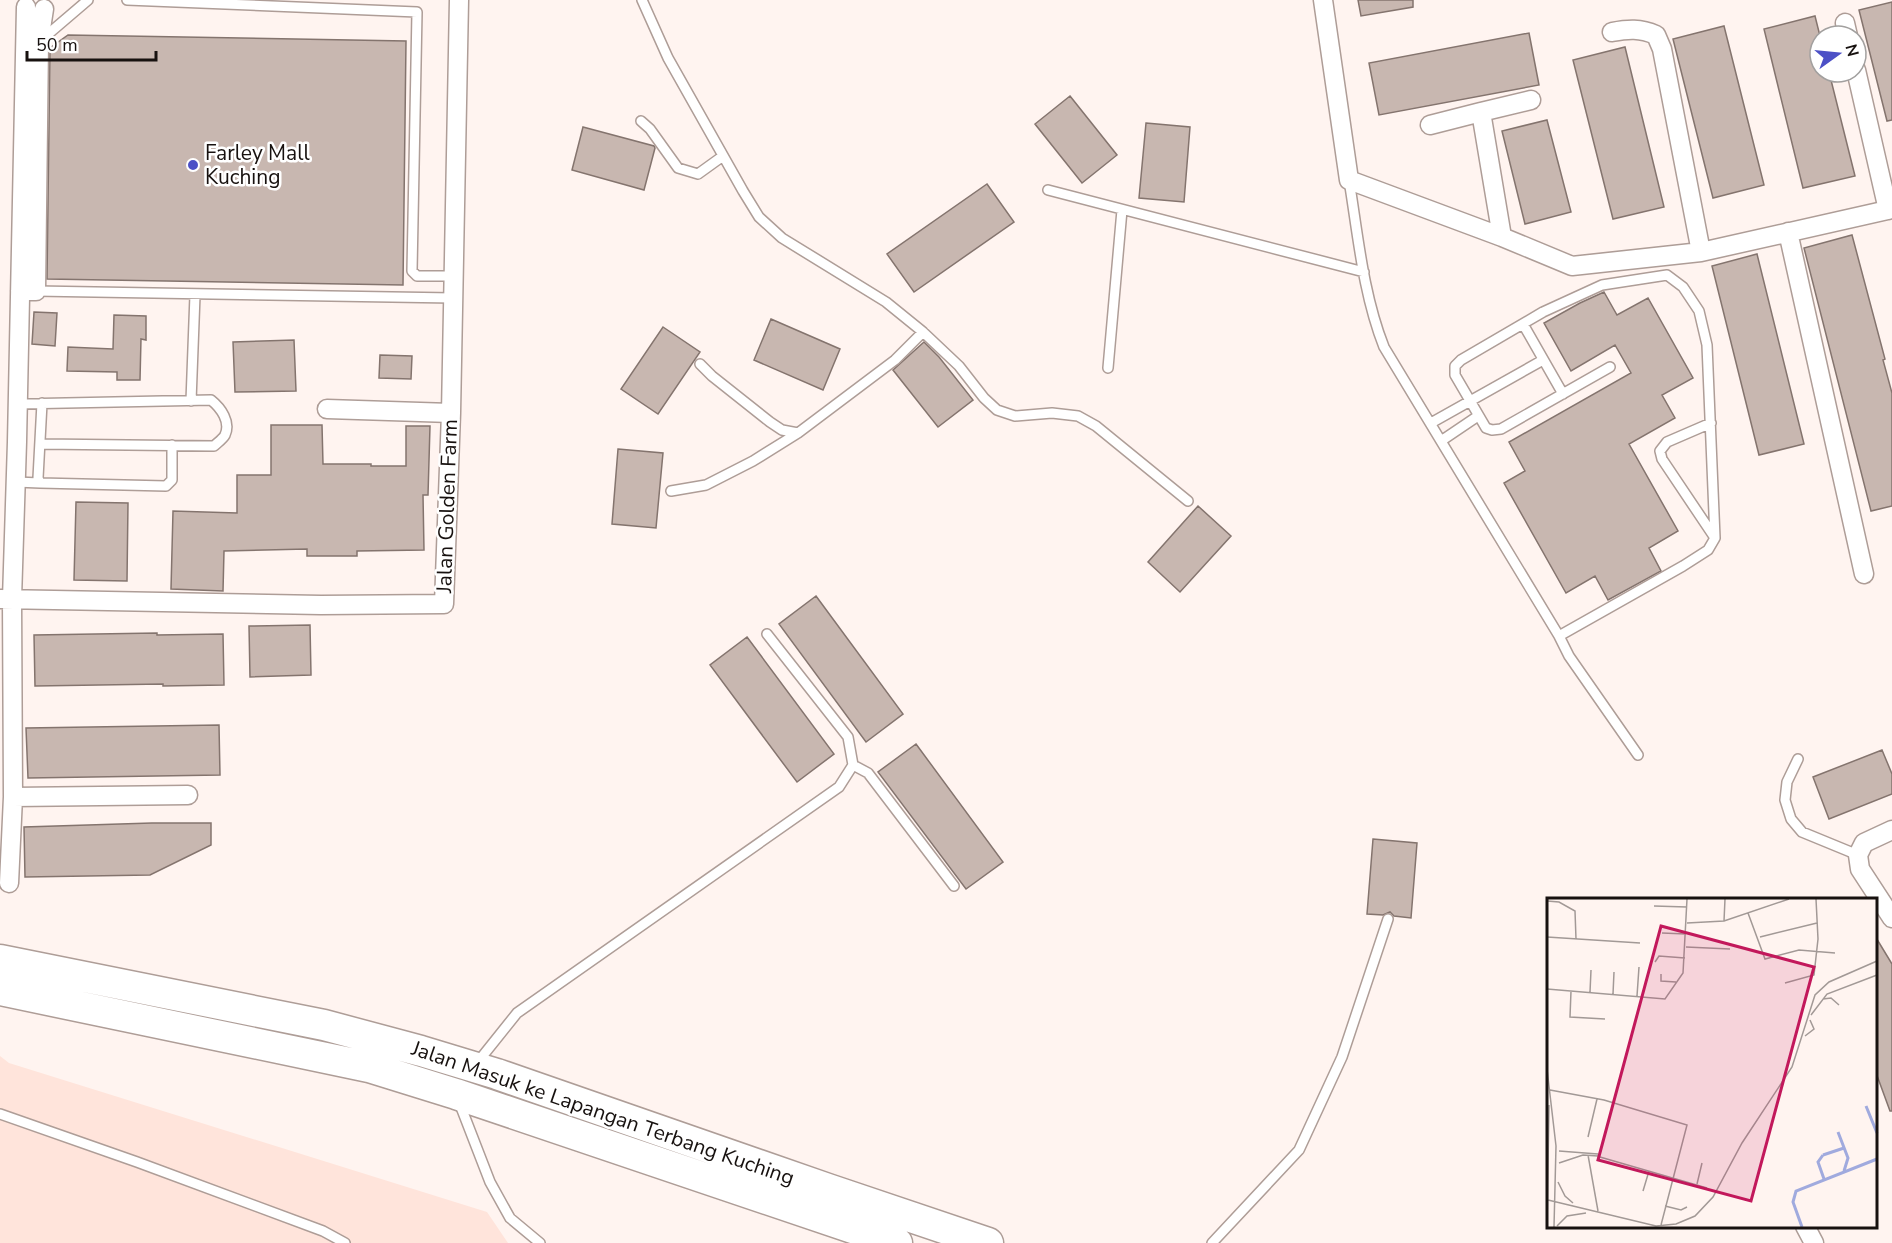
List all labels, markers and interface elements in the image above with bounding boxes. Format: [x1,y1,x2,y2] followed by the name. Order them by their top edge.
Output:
[27,24,156,62] scale bar
[1808,24,1868,84] north arrow
[36,33,78,57] text: 50 m
[1839,42,1864,59] text: N
[205,139,310,191] place label: Farley Mall Kuching
[186,158,200,172] marker: Farley Mall Kuching
[430,419,464,594] street label: Jalan Golden Farm
[1547,898,1877,1228] inset map
[407,1034,798,1192] street label: Jalan Masuk ke Lapangan Terbang Kuching

